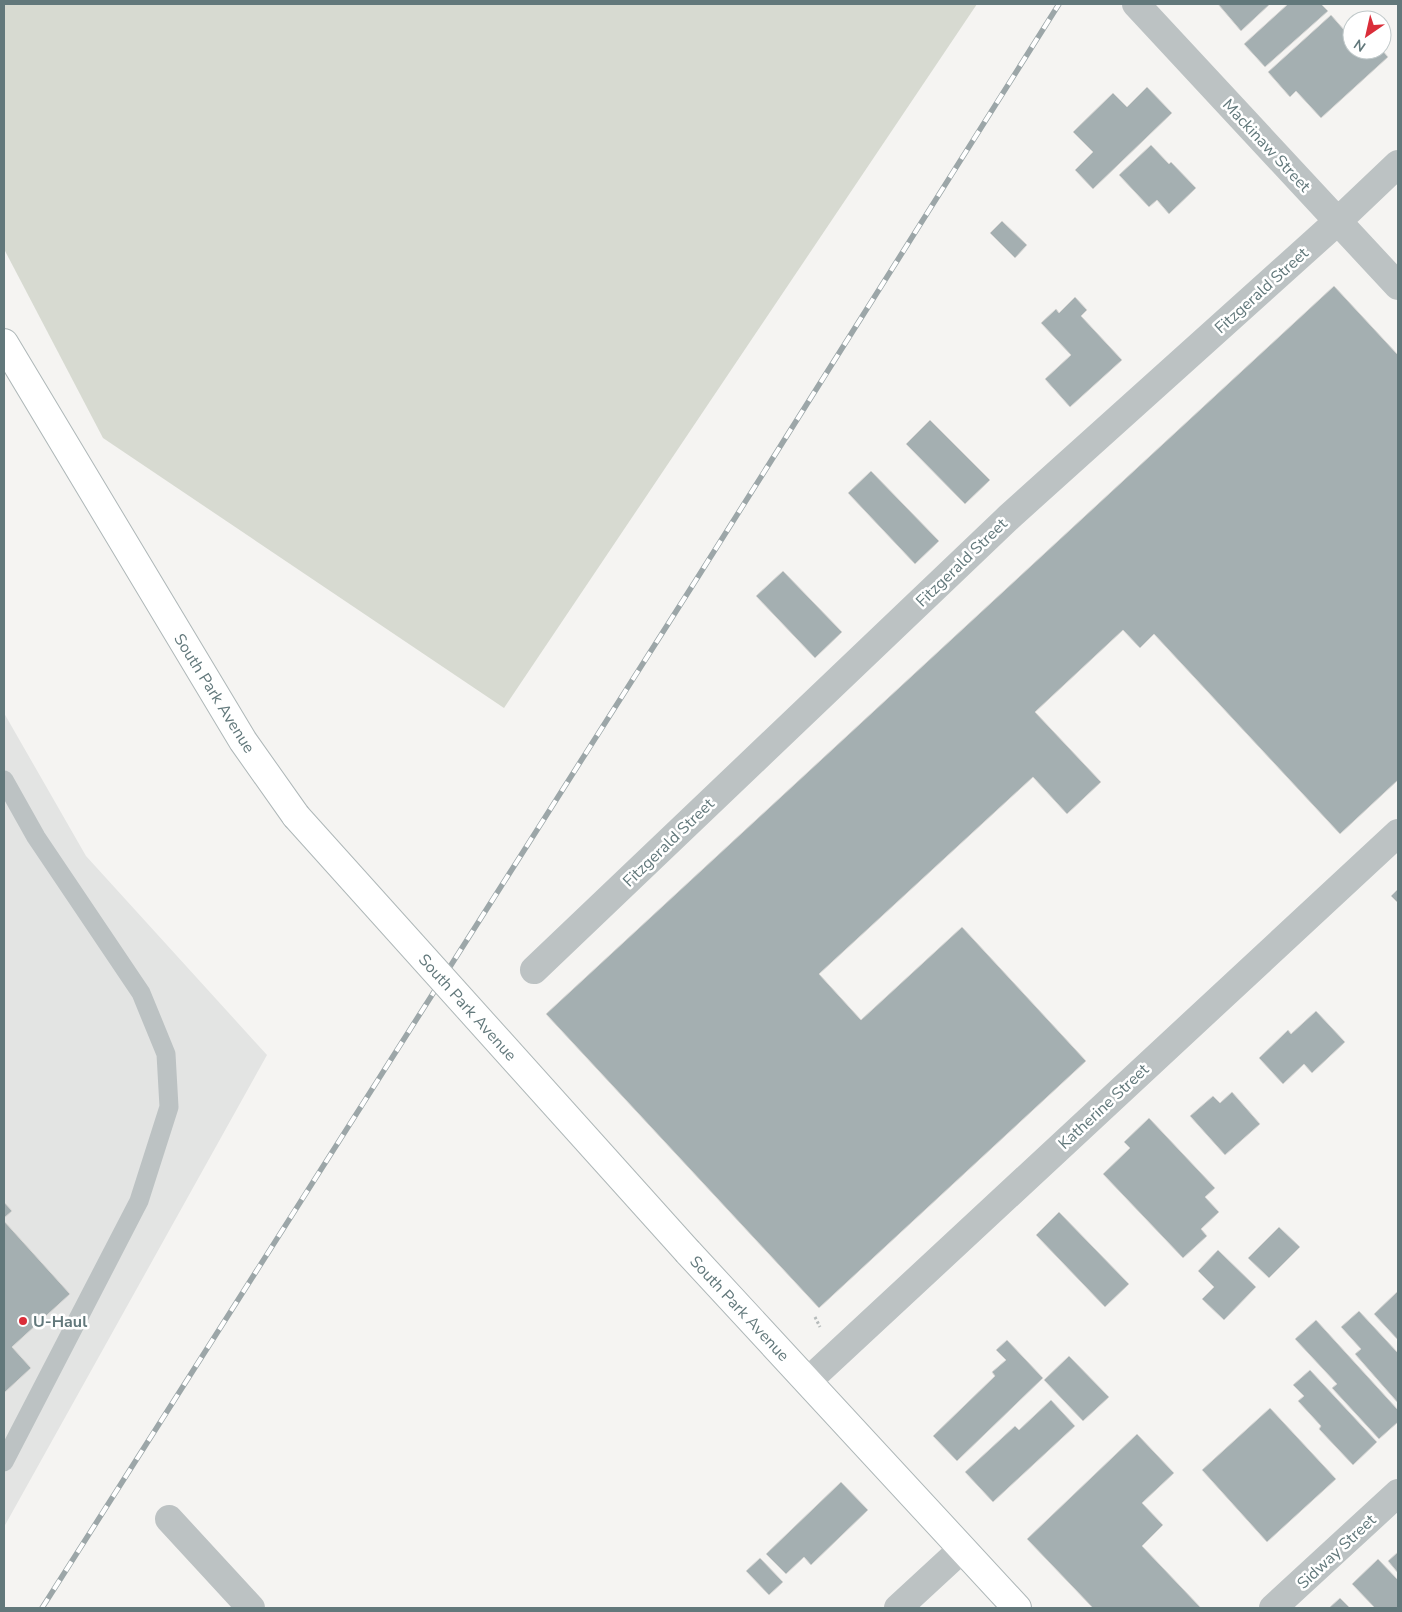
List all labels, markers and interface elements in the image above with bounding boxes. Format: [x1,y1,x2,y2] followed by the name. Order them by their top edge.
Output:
[1342,10,1392,60] north arrow
[1350,35,1370,56] text: N
[1217,94,1315,197] street label: Mackinaw Street
[1210,242,1314,339] street label: Fitzgerald Street
[911,513,1012,612] street label: Fitzgerald Street
[169,630,260,757] street label: South Park Avenue
[618,793,719,892] street label: Fitzgerald Street
[413,949,521,1066] street label: South Park Avenue
[1054,1059,1154,1155] street label: Katherine Street
[684,1251,794,1366] street label: South Park Avenue
[33,1311,87,1333] place label: U-Haul
[17,1315,29,1327] marker: U-Haul
[1292,1509,1381,1594] street label: Sidway Street

